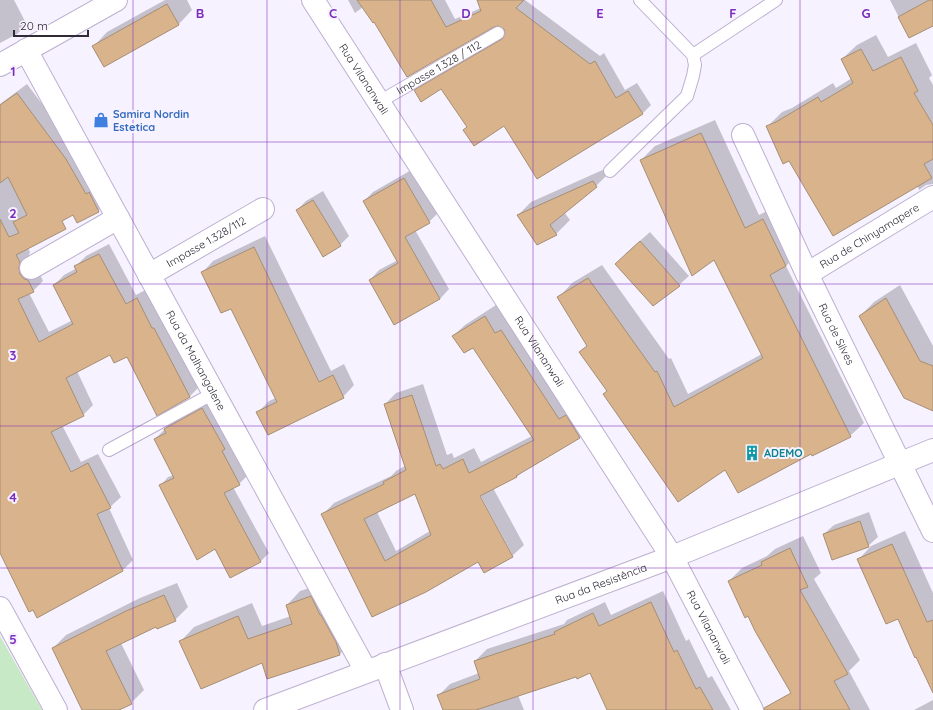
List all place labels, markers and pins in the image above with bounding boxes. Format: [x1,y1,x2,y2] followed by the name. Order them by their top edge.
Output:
[113,107,189,134] place label: Samira Nordin Estetica
[92,111,110,129] shop icon: Samira Nordin Estetica
[743,444,761,462] building icon: ADEMO
[764,446,803,460] place label: ADEMO

